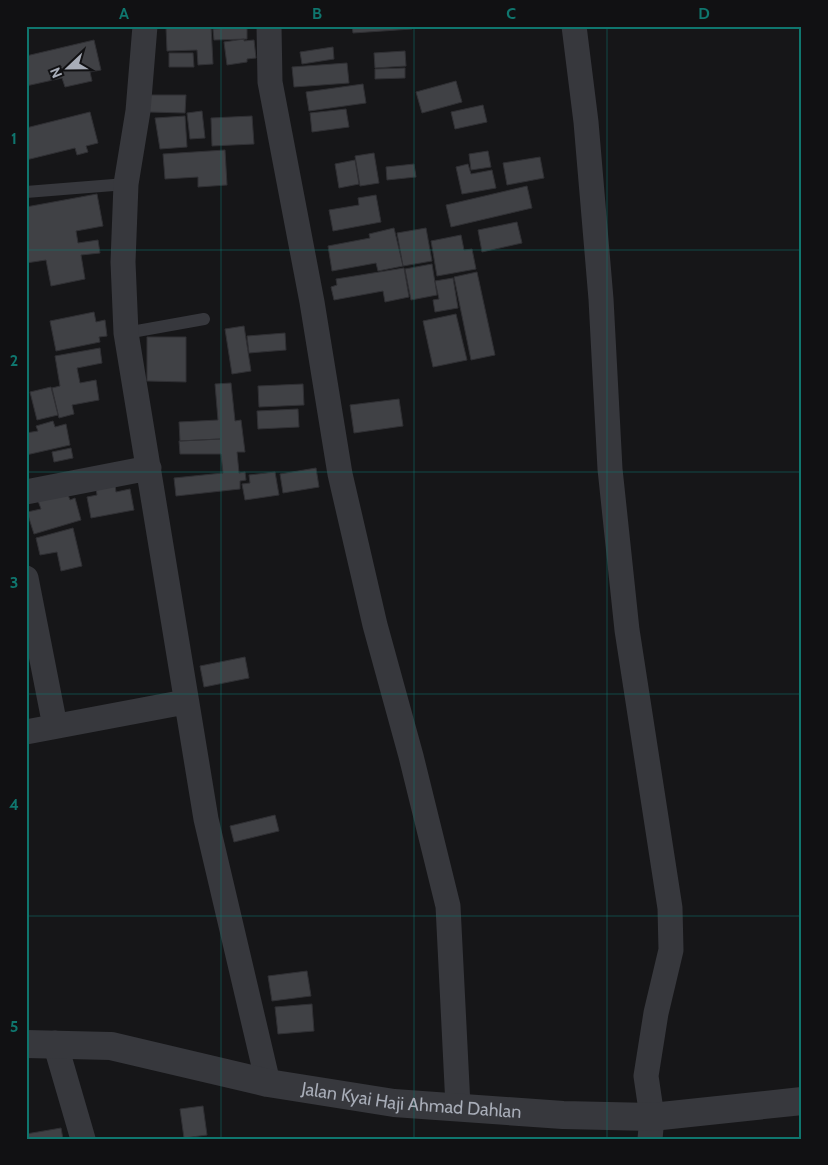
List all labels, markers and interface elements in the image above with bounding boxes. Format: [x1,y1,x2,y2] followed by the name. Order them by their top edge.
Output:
[119,4,129,23] text: A
[312,4,322,23] text: B
[506,4,516,23] text: C
[698,4,710,23] text: D
[42,42,92,92] north arrow
[46,65,66,81] text: N
[11,129,17,148] text: 1
[10,351,18,370] text: 2
[10,573,18,592] text: 3
[9,795,19,814] text: 4
[10,1017,18,1036] text: 5
[299,1077,522,1123] street label: Jalan Kyai Haji Ahmad Dahlan

